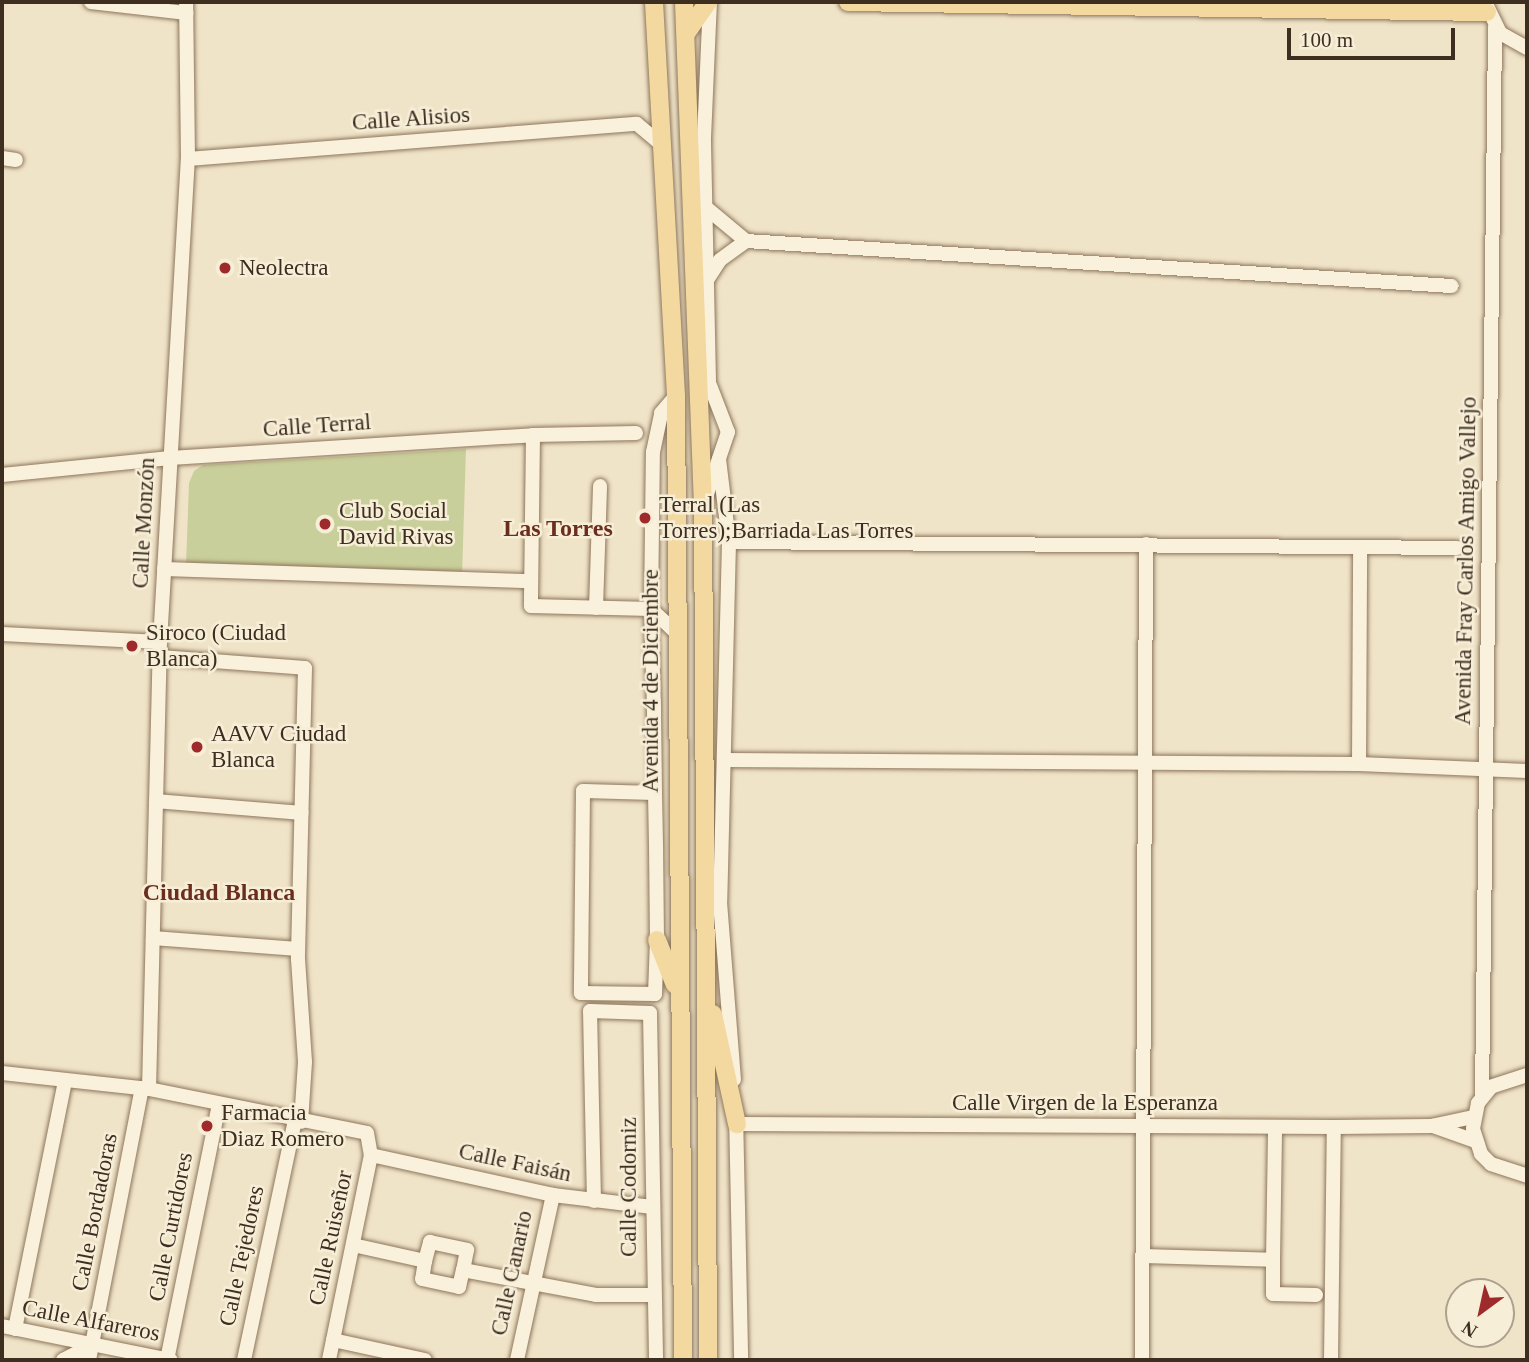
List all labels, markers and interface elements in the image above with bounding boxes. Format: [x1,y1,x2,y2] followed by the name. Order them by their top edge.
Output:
[1291,14,1459,58] scale bar
[1300,28,1353,52] text: 100 m
[350,101,472,137] street label: Calle Alisios
[239,254,328,282] place label: Neolectra
[217,260,233,276] marker: Neolectra
[1449,396,1483,726] street label: Avenida Fray Carlos Amigo Vallejo
[262,408,372,444] street label: Calle Terral
[127,457,161,589] street label: Calle Monzón
[659,491,914,545] place label: Terral (Las Torres);Barriada Las Torres
[339,497,453,551] place label: Club Social David Rivas
[637,510,653,526] marker: Terral (Las Torres);Barriada Las Torres
[503,515,613,543] district label: Las Torres
[317,516,333,532] marker: Club Social David Rivas
[637,569,665,793] street label: Avenida 4 de Diciembre
[146,619,286,673] place label: Siroco (Ciudad Blanca)
[124,638,140,654] marker: Siroco (Ciudad Blanca)
[211,720,347,774] place label: AAVV Ciudad Blanca
[189,739,205,755] marker: AAVV Ciudad Blanca
[143,879,295,907] district label: Ciudad Blanca
[952,1089,1218,1117] street label: Calle Virgen de la Esperanza
[221,1099,344,1153] place label: Farmacia Diaz Romero
[615,1117,643,1257] street label: Calle Codorniz
[199,1118,215,1134] marker: Farmacia Diaz Romero
[66,1131,124,1293] street label: Calle Bordadoras
[456,1138,574,1188] street label: Calle Faisán
[143,1150,199,1304] street label: Calle Curtidores
[303,1168,359,1308] street label: Calle Ruiseñor
[214,1183,270,1329] street label: Calle Tejedores
[485,1208,539,1338] street label: Calle Canario
[1445,1278,1515,1348] north arrow
[19,1294,163,1348] street label: Calle Alfareros
[1458,1317,1481,1342] text: N

